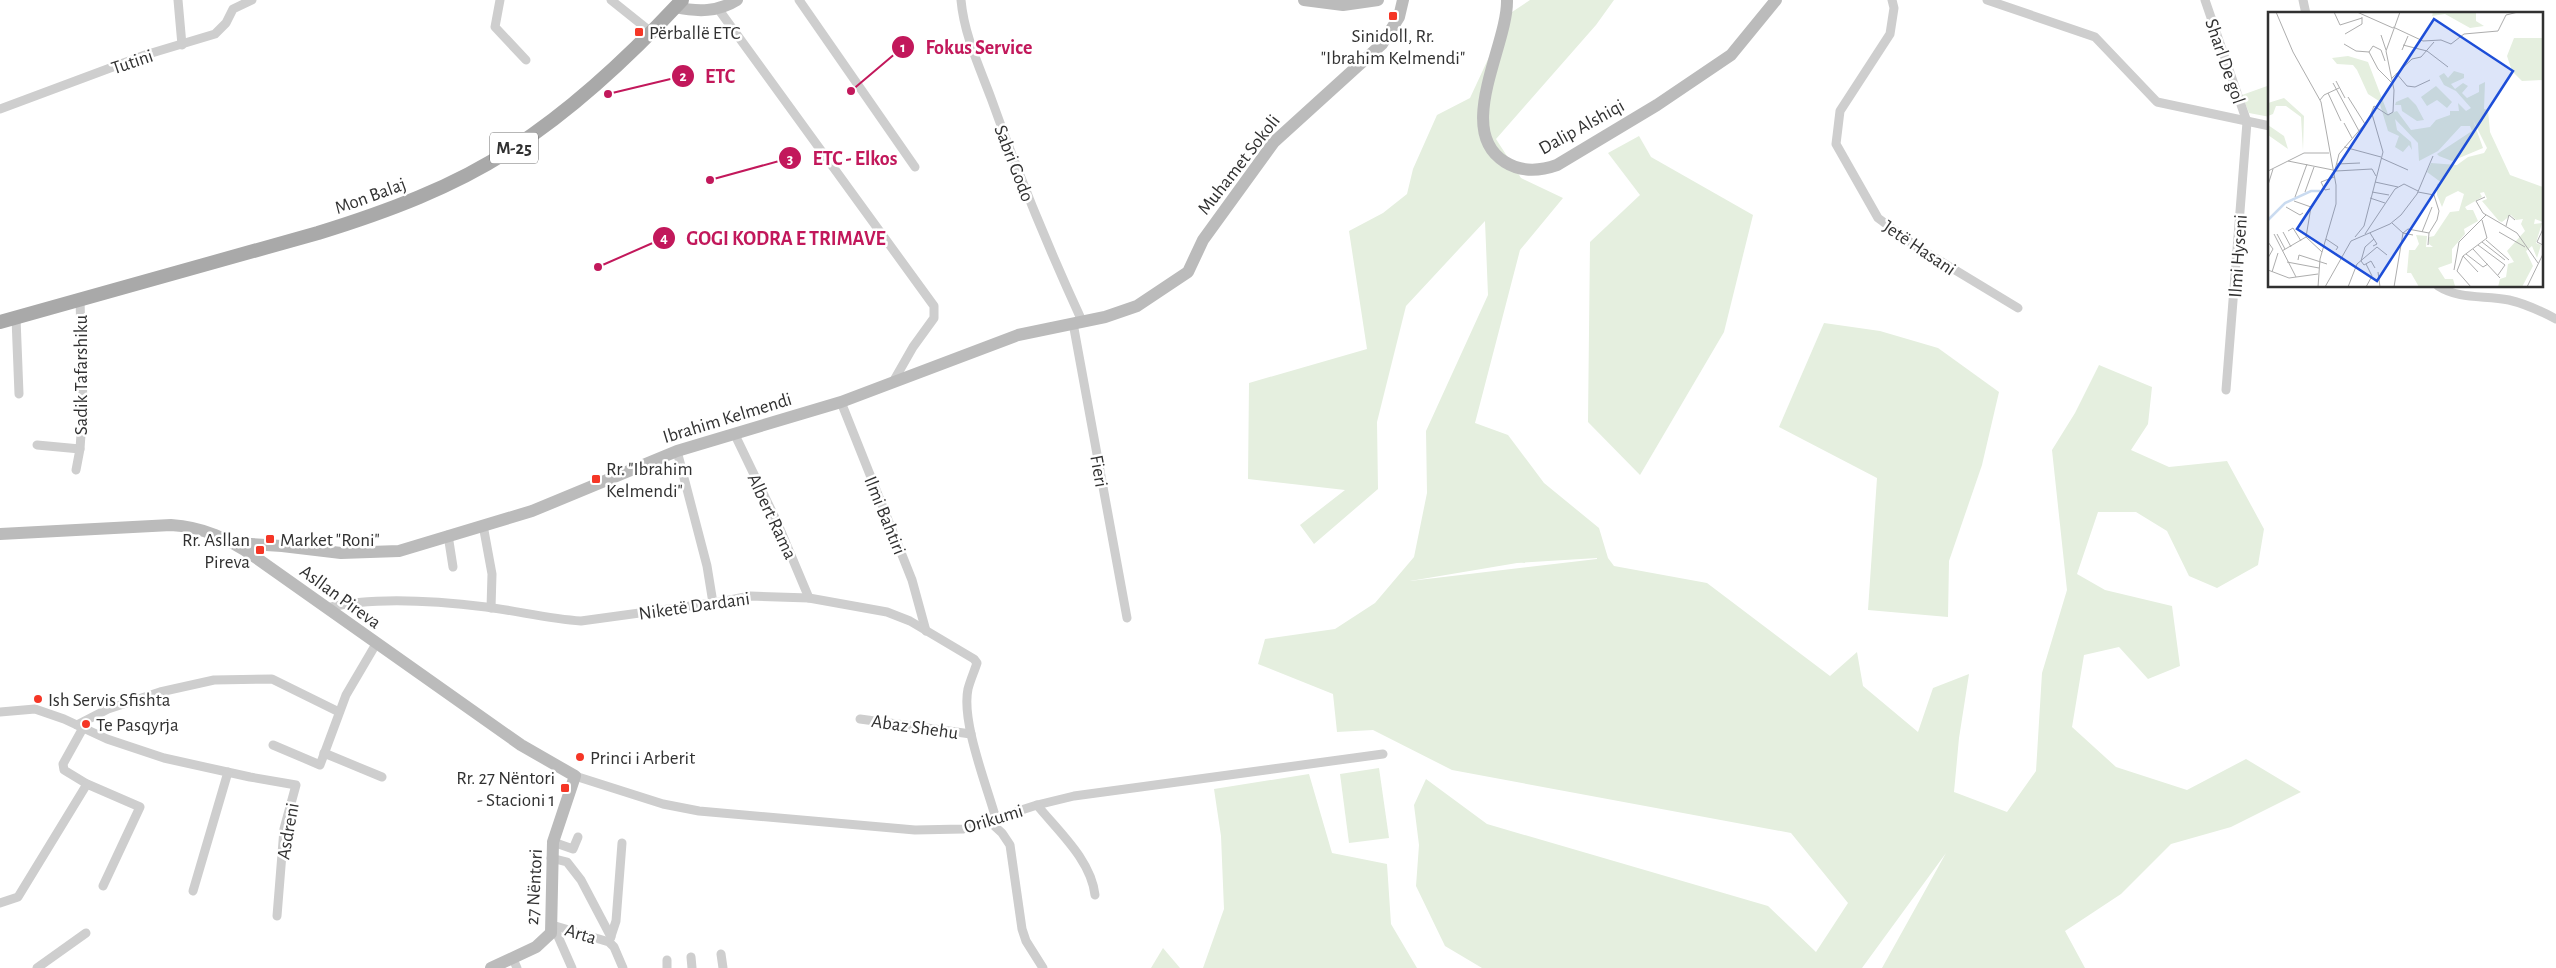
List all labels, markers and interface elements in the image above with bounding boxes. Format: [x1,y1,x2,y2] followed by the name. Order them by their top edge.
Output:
[1387,10,1399,22] marker: Sinidoll, Rr. "Ibrahim Kelmendi"
[2268,12,2544,288] inset map
[2201,16,2248,107] street label: Sharl De gol
[649,24,741,43] place label: Përballë ETC
[633,26,645,38] marker: Përballë ETC
[1321,27,1465,68] place label: Sinidoll, Rr. "Ibrahim Kelmendi"
[890,29,1042,64] callout: Fokus Service
[926,38,1032,58] text: Fokus Service
[900,40,906,55] text: 1
[109,46,156,78] street label: Tutini
[670,59,745,94] callout: ETC
[705,67,736,87] text: ETC
[679,69,687,84] text: 2
[1536,96,1628,159] street label: Dalip Alshiqi
[1195,111,1284,218] street label: Muhamet Sokoli
[990,123,1037,204] street label: Sabri Godo
[490,132,538,164] road number: M-25
[778,141,908,176] callout: ETC - Elkos
[813,149,898,169] text: ETC - Elkos
[787,152,793,167] text: 3
[332,175,409,218] street label: Mon Balaj
[2226,214,2251,298] street label: Ilmi Hyseni
[1879,217,1959,279] street label: Jetë Hasani
[651,220,896,255] callout: GOGI KODRA E TRIMAVE
[686,229,886,249] text: GOGI KODRA E TRIMAVE
[660,231,668,246] text: 4
[72,315,91,435] street label: Sadik Tafarshiku
[661,390,794,447] street label: Ibrahim Kelmendi
[1086,454,1111,489] street label: Fieri
[606,460,693,501] place label: Rr. "Ibrahim Kelmendi"
[744,471,800,563] street label: Albert Rama
[590,473,602,485] marker: Rr. "Ibrahim Kelmendi"
[860,474,909,558] street label: Ilmi Bahtiri
[182,531,250,572] place label: Rr. Asllan Pireva
[280,531,380,550] place label: Market "Roni"
[264,533,276,545] marker: Market "Roni"
[254,544,266,556] marker: Rr. Asllan Pireva
[296,562,384,633] street label: Asllan Pireva
[637,589,751,624] street label: Niketë Dardani
[48,691,171,710] place label: Ish Servis Sfishta
[32,693,44,705] marker: Ish Servis Sfishta
[870,712,960,743] street label: Abaz Shehu
[96,716,179,735] place label: Te Pasqyrja
[80,718,92,730] marker: Te Pasqyrja
[590,749,695,768] place label: Princi i Arberit
[574,751,586,763] marker: Princi i Arberit
[456,769,555,810] place label: Rr. 27 Nëntori - Stacioni 1
[559,782,571,794] marker: Rr. 27 Nëntori - Stacioni 1
[274,801,303,861] street label: Asdreni
[962,801,1025,837] street label: Orikumi
[523,848,546,926] street label: 27 Nëntori
[563,921,599,948] street label: Arta

